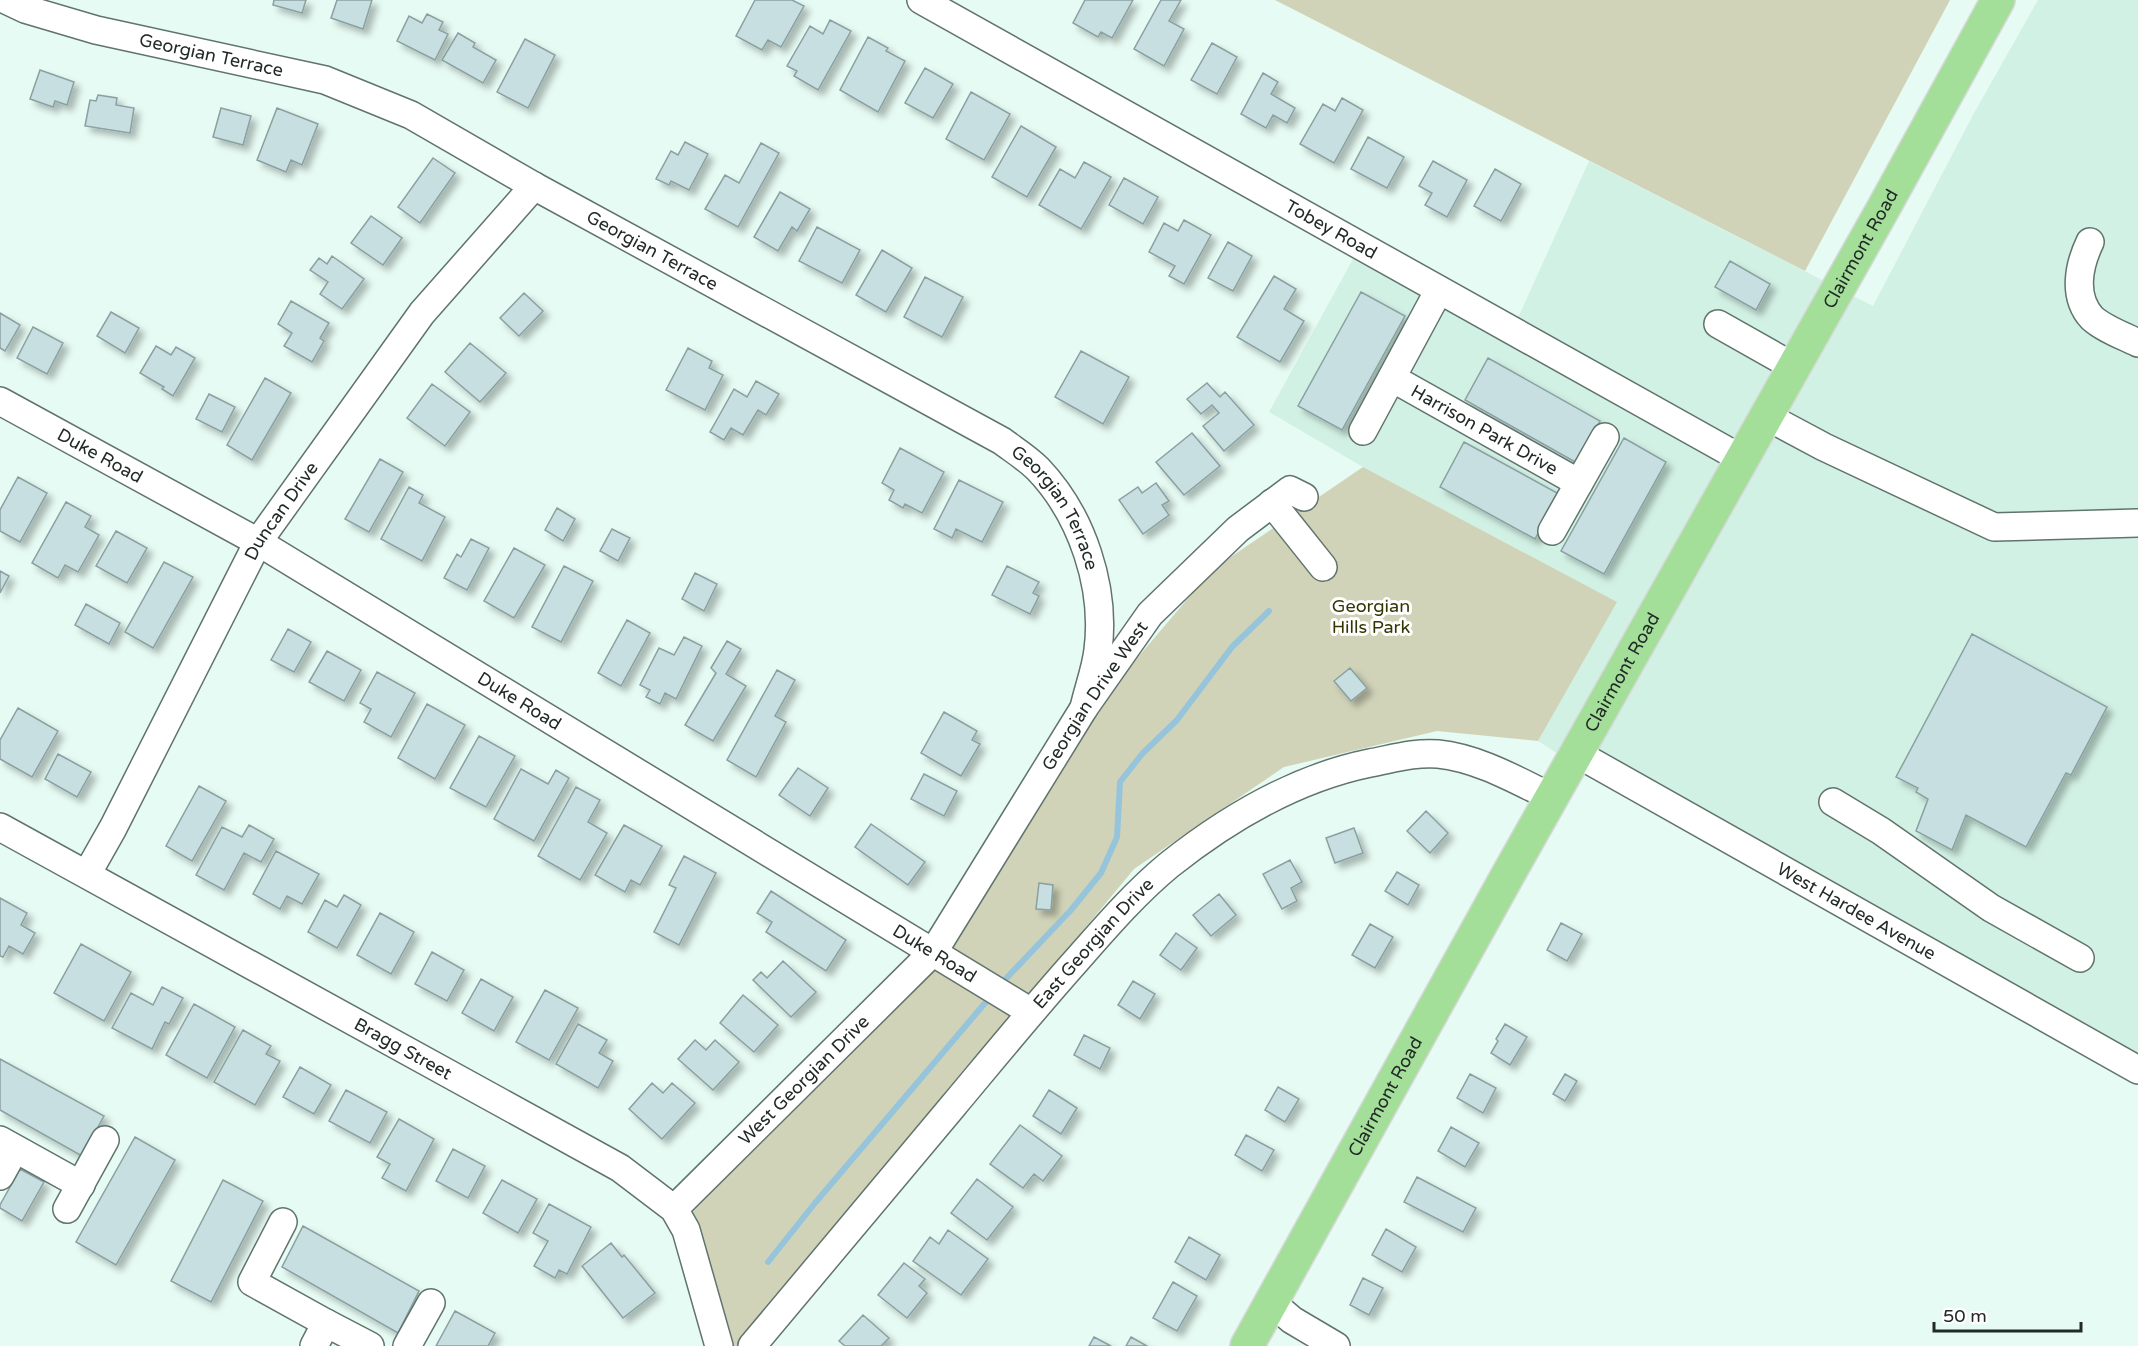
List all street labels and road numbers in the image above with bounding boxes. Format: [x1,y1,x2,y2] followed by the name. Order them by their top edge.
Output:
[137,29,285,82] street label: Georgian Terrace
[1818,185,1903,313] street label: Clairmont Road
[1281,195,1381,264] street label: Tobey Road
[583,206,722,295] street label: Georgian Terrace
[1407,380,1562,480] street label: Harrison Park Drive
[53,423,147,488] street label: Duke Road
[1007,440,1103,572] street label: Georgian Terrace
[240,458,323,564] street label: Duncan Drive
[1580,609,1664,736] street label: Clairmont Road
[1037,617,1153,775] street label: Georgian Drive West
[474,667,565,735] street label: Duke Road
[1773,858,1940,965] street label: West Hardee Avenue
[1028,873,1158,1013] street label: East Georgian Drive
[889,920,981,987] street label: Duke Road
[734,1011,874,1150] street label: West Georgian Drive
[350,1013,456,1084] street label: Bragg Street
[1343,1033,1427,1160] street label: Clairmont Road

